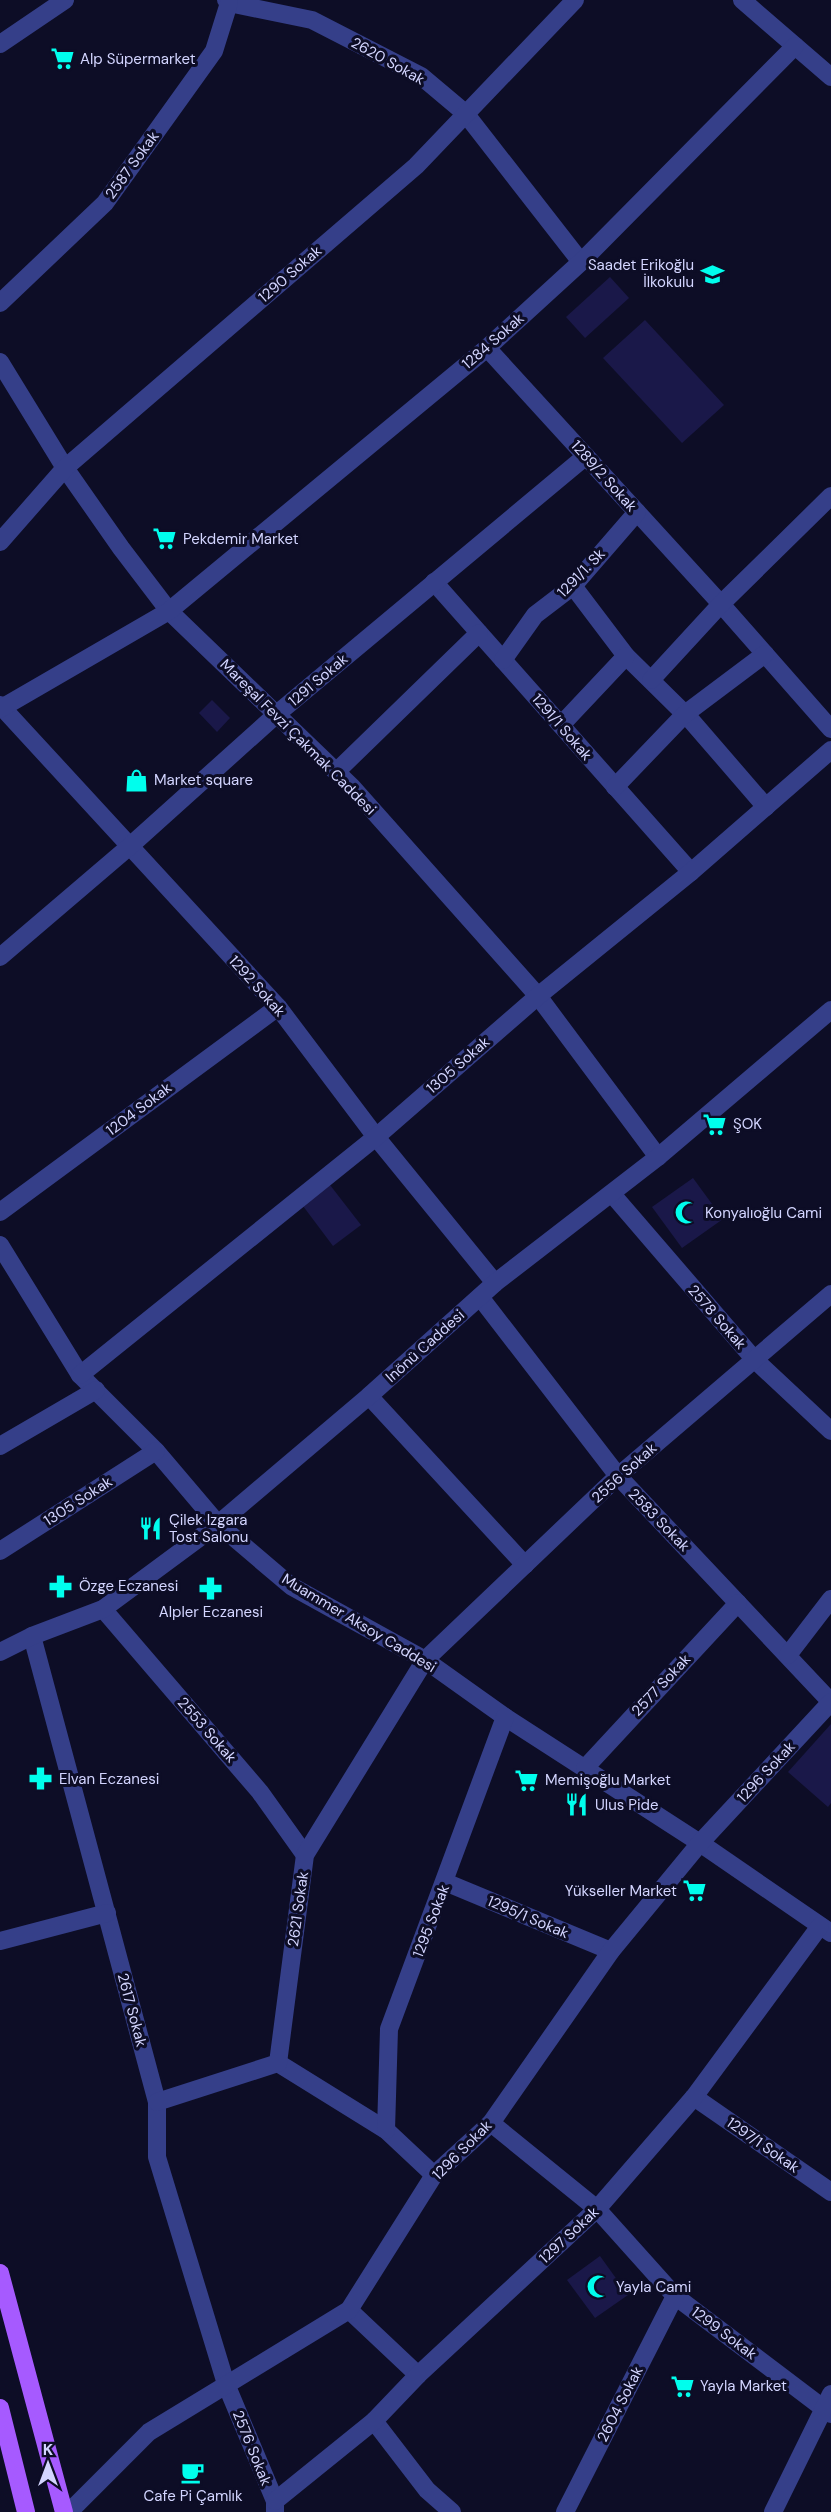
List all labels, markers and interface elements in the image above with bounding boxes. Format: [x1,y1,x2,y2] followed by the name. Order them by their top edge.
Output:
[348,33,429,90] street label: 2620 Sokak
[49,46,75,72] supermarket icon: Alp Süpermarket
[80,49,196,69] place label: Alp Süpermarket
[101,127,164,203] street label: 2587 Sokak
[254,241,326,307] street label: 1290 Sokak
[588,255,694,292] place label: Saadet Erikoğlu İlkokulu
[699,261,725,287] school or university icon: Saadet Erikoğlu İlkokulu
[458,308,529,374] street label: 1284 Sokak
[567,436,642,516] street label: 1289/2 Sokak
[152,526,178,552] supermarket icon: Pekdemir Market
[183,529,299,549] place label: Pekdemir Market
[553,544,610,602] street label: 1291/1. Sk
[284,649,352,711] street label: 1291 Sokak
[216,655,380,819] street label: Mareşal Fevzi Çakmak Caddesi
[527,689,597,765] street label: 1291/1 Sokak
[123,767,149,793] shop icon: Market square
[154,770,253,790] place label: Market square
[224,951,290,1021] street label: 1292 Sokak
[422,1032,494,1098] street label: 1305 Sokak
[102,1077,176,1140] street label: 1204 Sokak
[702,1111,728,1137] supermarket icon: ŞOK
[733,1114,762,1134] place label: ŞOK
[674,1200,700,1226] mosque icon: Konyalıoğlu Cami
[705,1203,822,1223] place label: Konyalıoğlu Cami
[683,1281,751,1354] street label: 2578 Sokak
[381,1305,469,1387] street label: Inönü Caddesi
[587,1438,661,1508] street label: 2556 Sokak
[40,1471,116,1531] street label: 1305 Sokak
[624,1484,694,1556] street label: 2583 Sokak
[169,1510,248,1547] place label: Çilek Izgara Tost Salonu
[138,1516,164,1542] restaurant icon: Çilek Izgara Tost Salonu
[278,1569,440,1677] street label: Muammer Aksoy Caddesi
[48,1573,74,1599] pharmacy icon: Özge Eczanesi
[198,1575,224,1601] pharmacy icon: Alpler Eczanesi
[79,1576,178,1596] place label: Özge Eczanesi
[159,1602,263,1622] place label: Alpler Eczanesi
[627,1649,695,1720] street label: 2577 Sokak
[173,1693,241,1767] street label: 2553 Sokak
[732,1737,800,1807] street label: 1296 Sokak
[28,1766,54,1792] pharmacy icon: Elvan Eczanesi
[514,1767,540,1793] supermarket icon: Memişoğlu Market
[59,1769,159,1789] place label: Elvan Eczanesi
[545,1770,671,1790] place label: Memişoğlu Market
[564,1792,590,1818] restaurant icon: Ulus Pide
[595,1795,659,1815] place label: Ulus Pide
[283,1870,313,1948] street label: 2621 Sokak
[682,1878,708,1904] supermarket icon: Yükseller Market
[408,1881,454,1960] street label: 1295 Sokak
[565,1881,677,1901] place label: Yükseller Market
[484,1891,572,1943] street label: 1295/1 Sokak
[113,1971,152,2050] street label: 2617 Sokak
[723,2113,804,2178] street label: 1297/1 Sokak
[428,2115,497,2184] street label: 1296 Sokak
[535,2202,604,2268] street label: 1297 Sokak
[585,2274,611,2300] mosque icon: Yayla Cami
[616,2277,691,2297] place label: Yayla Cami
[687,2302,761,2364] street label: 1299 Sokak
[592,2362,648,2445] street label: 2604 Sokak
[669,2373,695,2399] supermarket icon: Yayla Market
[700,2376,787,2396] place label: Yayla Market
[228,2407,276,2489] street label: 2576 Sokak
[18,2434,78,2494] north arrow
[43,2439,54,2460] text: K
[180,2459,206,2485] cafe icon: Cafe Pi Çamlık
[143,2486,243,2506] place label: Cafe Pi Çamlık

